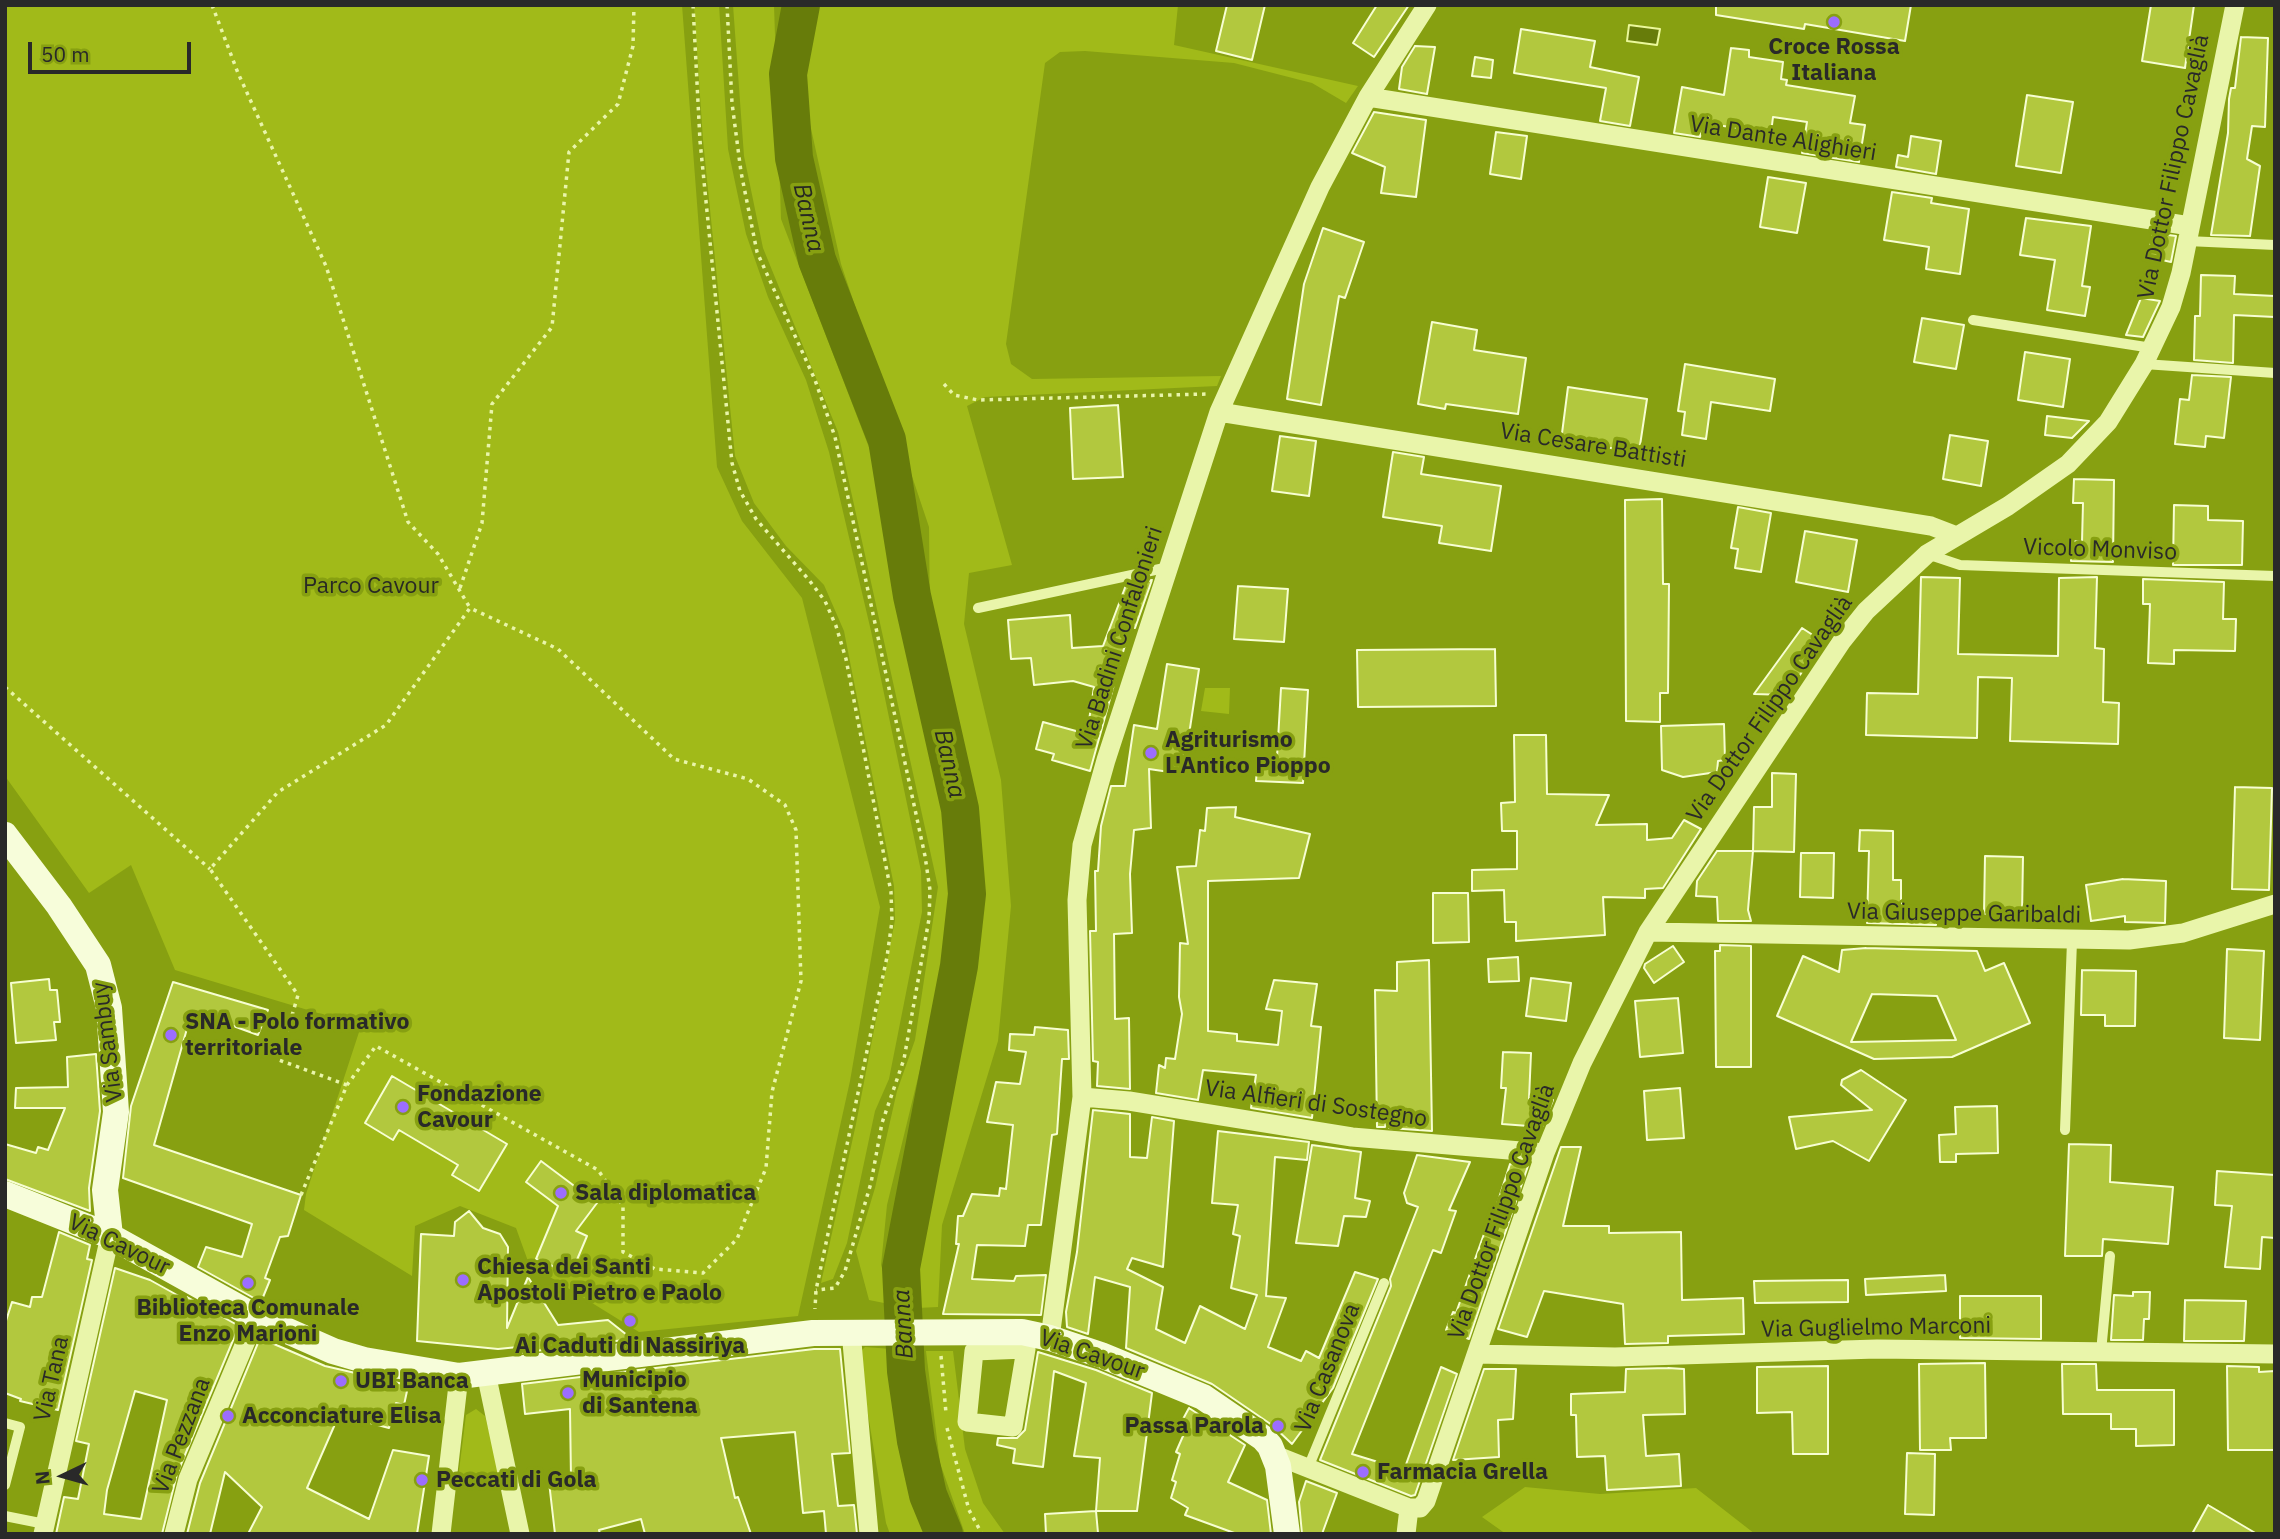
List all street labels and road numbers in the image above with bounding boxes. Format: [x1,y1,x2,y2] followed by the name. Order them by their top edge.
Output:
[2132,32,2216,302] street label: Via Dottor Filippo Cavaglià
[1688,111,1878,167] street label: Via Dante Alighieri
[1498,418,1688,474] street label: Via Cesare Battisti
[1071,523,1169,753] street label: Via Badini Confalonieri
[2022,534,2178,566] street label: Vicolo Monviso
[1681,590,1859,828] street label: Via Dottor Filippo Cavaglià
[1847,898,2081,930] street label: Via Giuseppe Garibaldi
[87,980,129,1104] street label: Via Sambuy
[1203,1075,1429,1133] street label: Via Alfieri di Sostegno
[1443,1080,1561,1344] street label: Via Dottor Filippo Cavaglià
[64,1209,174,1281] street label: Via Cavour
[1290,1299,1366,1437] street label: Via Casanova
[1761,1312,1991,1344] street label: Via Guglielmo Marconi
[1036,1324,1148,1386] street label: Via Cavour
[29,1334,75,1424] street label: Via Tana
[147,1374,217,1498] street label: Via Pezzana

